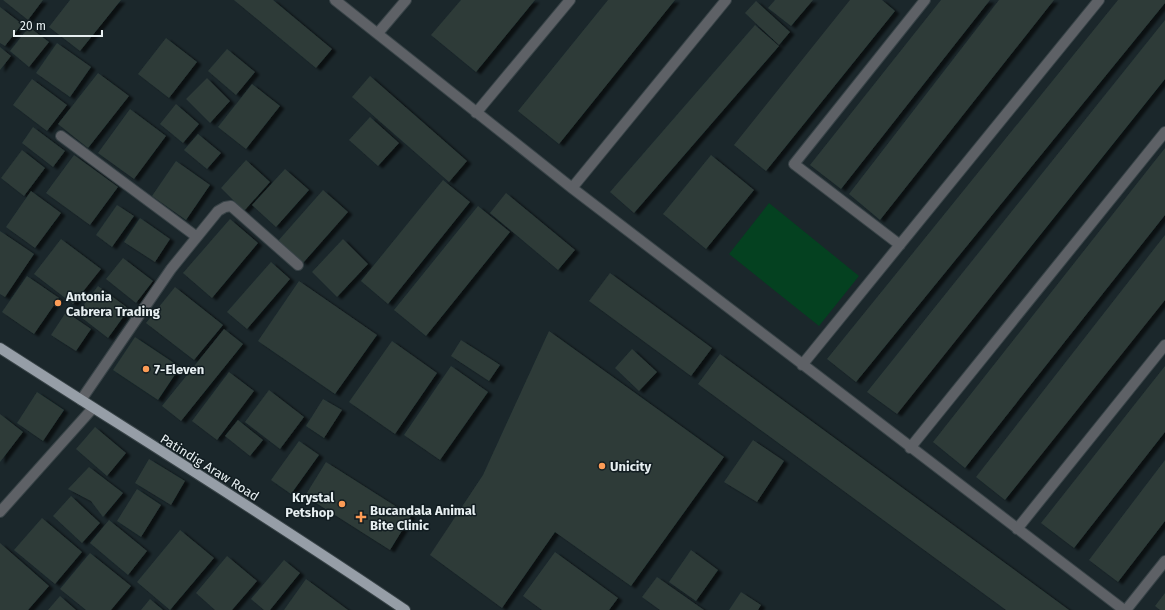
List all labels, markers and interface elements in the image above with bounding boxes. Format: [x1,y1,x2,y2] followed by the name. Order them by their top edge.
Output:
[14,12,102,38] scale bar
[20,19,46,33] text: 20 m
[65,289,161,319] place label: Antonia Cabrera Trading
[53,298,63,308] marker: Antonia Cabrera Trading
[154,362,204,377] place label: 7-Eleven
[141,364,151,374] marker: 7-Eleven
[158,431,262,504] street label: Patindig Araw Road
[610,459,651,474] place label: Unicity
[597,461,607,471] marker: Unicity
[285,490,334,520] place label: Krystal Petshop
[337,499,347,509] marker: Krystal Petshop
[370,503,476,533] place label: Bucandala Animal Bite Clinic
[355,511,367,523] marker: Bucandala Animal Bite Clinic

